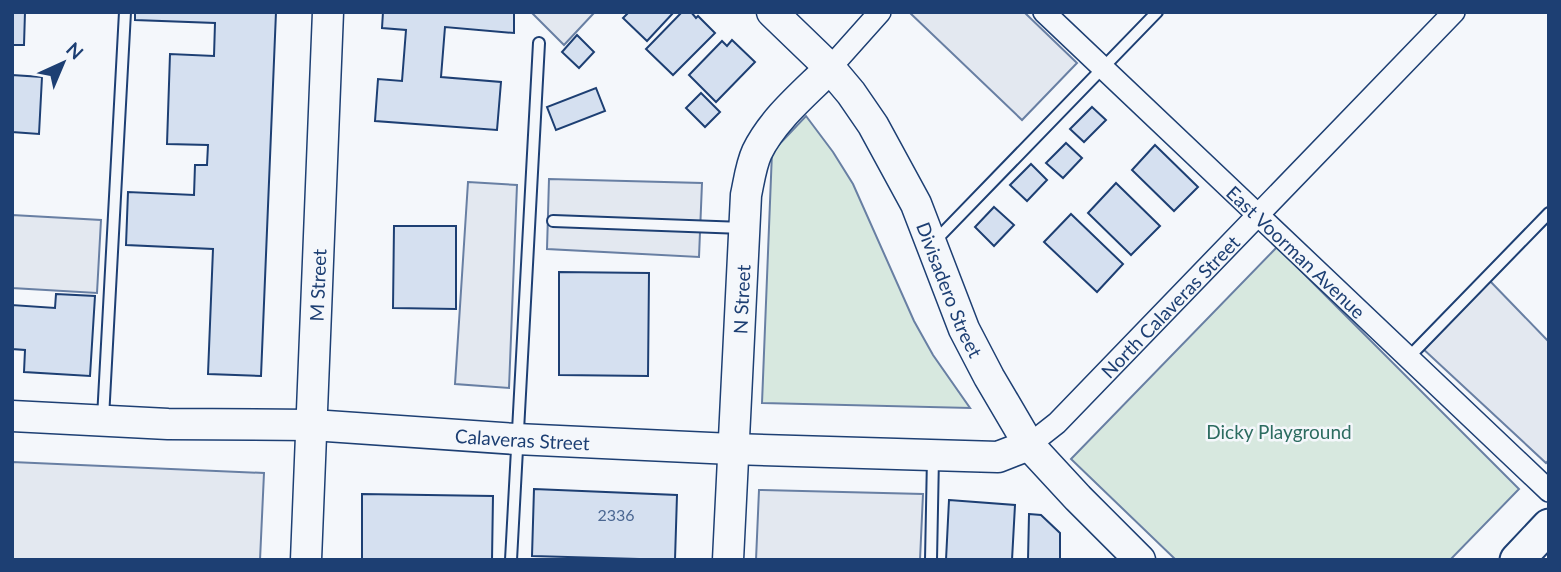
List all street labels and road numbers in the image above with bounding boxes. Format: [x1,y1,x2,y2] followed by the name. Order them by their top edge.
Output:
[1222,180,1371,323] street label: East Voorman Avenue
[912,219,988,361] street label: Divisadero Street
[1096,230,1244,382] street label: North Calaveras Street
[304,248,330,322] street label: M Street
[728,264,754,335] street label: N Street
[454,423,590,454] street label: Calaveras Street

